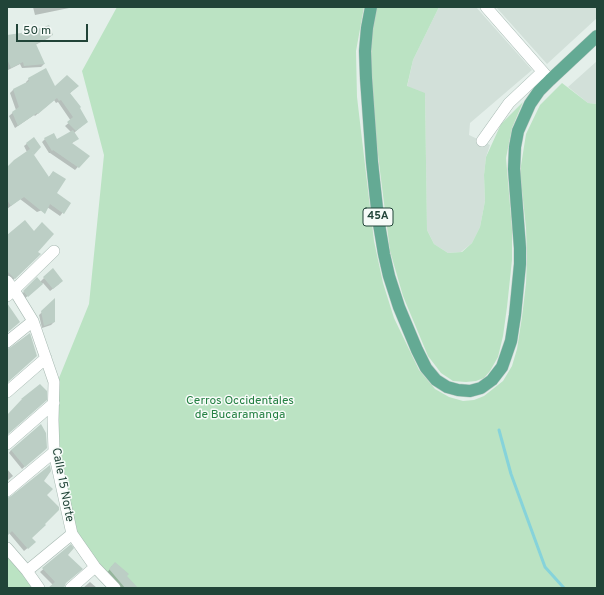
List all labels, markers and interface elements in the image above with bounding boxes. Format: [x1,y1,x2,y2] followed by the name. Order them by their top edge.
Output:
[18,16,90,42] scale bar
[23,23,51,39] text: 50 m
[363,208,393,226] road number: 45A
[186,395,294,423] park label: Cerros Occidentales de Bucaramanga
[48,447,76,523] street label: Calle 15 Norte

